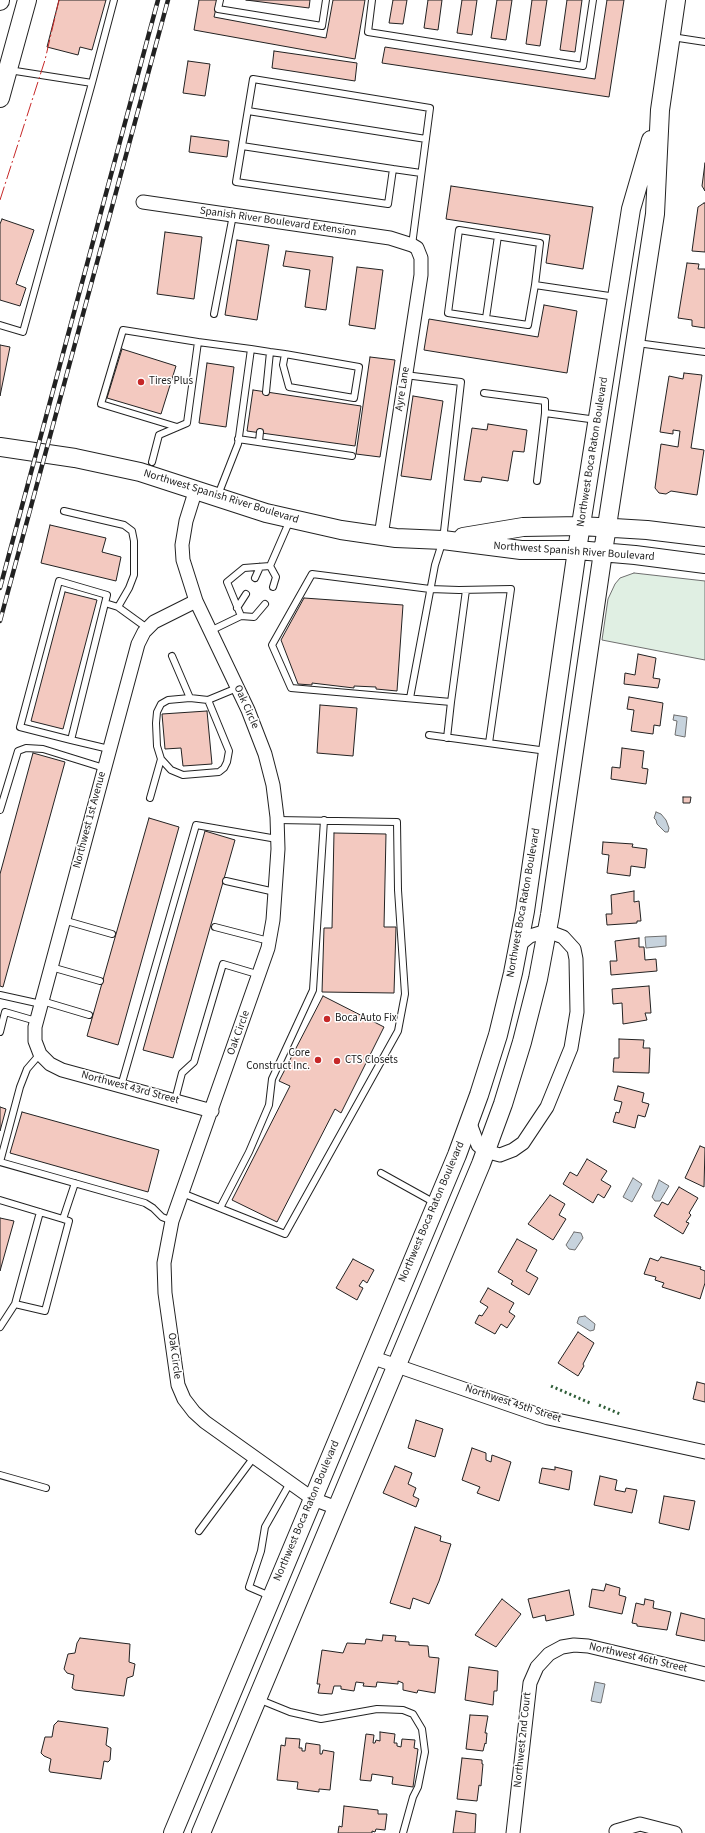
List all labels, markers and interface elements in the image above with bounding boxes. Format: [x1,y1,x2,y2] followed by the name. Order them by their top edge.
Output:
[199,204,357,240] street label: Spanish River Boulevard Extension
[393,366,413,412] street label: Ayre Lane
[149,375,193,389] place label: Tires Plus
[575,376,611,528] street label: Northwest Boca Raton Boulevard
[136,377,146,387] marker: Tires Plus
[142,467,300,527] street label: Northwest Spanish River Boulevard
[493,540,655,564] street label: Northwest Spanish River Boulevard
[231,683,261,731] street label: Oak Circle
[71,770,109,870] street label: Northwest 1st Avenue
[504,827,544,979] street label: Northwest Boca Raton Boulevard
[225,1009,253,1057] street label: Oak Circle
[335,1012,397,1026] place label: Boca Auto Fix
[322,1014,332,1024] marker: Boca Auto Fix
[246,1047,310,1073] place label: Core Construct Inc.
[345,1054,398,1068] place label: CTS Closets
[313,1055,323,1065] marker: Core Construct Inc.
[332,1056,342,1066] marker: CTS Closets
[80,1069,180,1107] street label: Northwest 43rd Street
[396,1140,468,1284] street label: Northwest Boca Raton Boulevard
[164,1332,184,1380] street label: Oak Circle
[463,1382,563,1426] street label: Northwest 45th Street
[271,1439,343,1583] street label: Northwest Boca Raton Boulevard
[587,1640,689,1676] street label: Northwest 46th Street
[511,1692,535,1788] street label: Northwest 2nd Court

